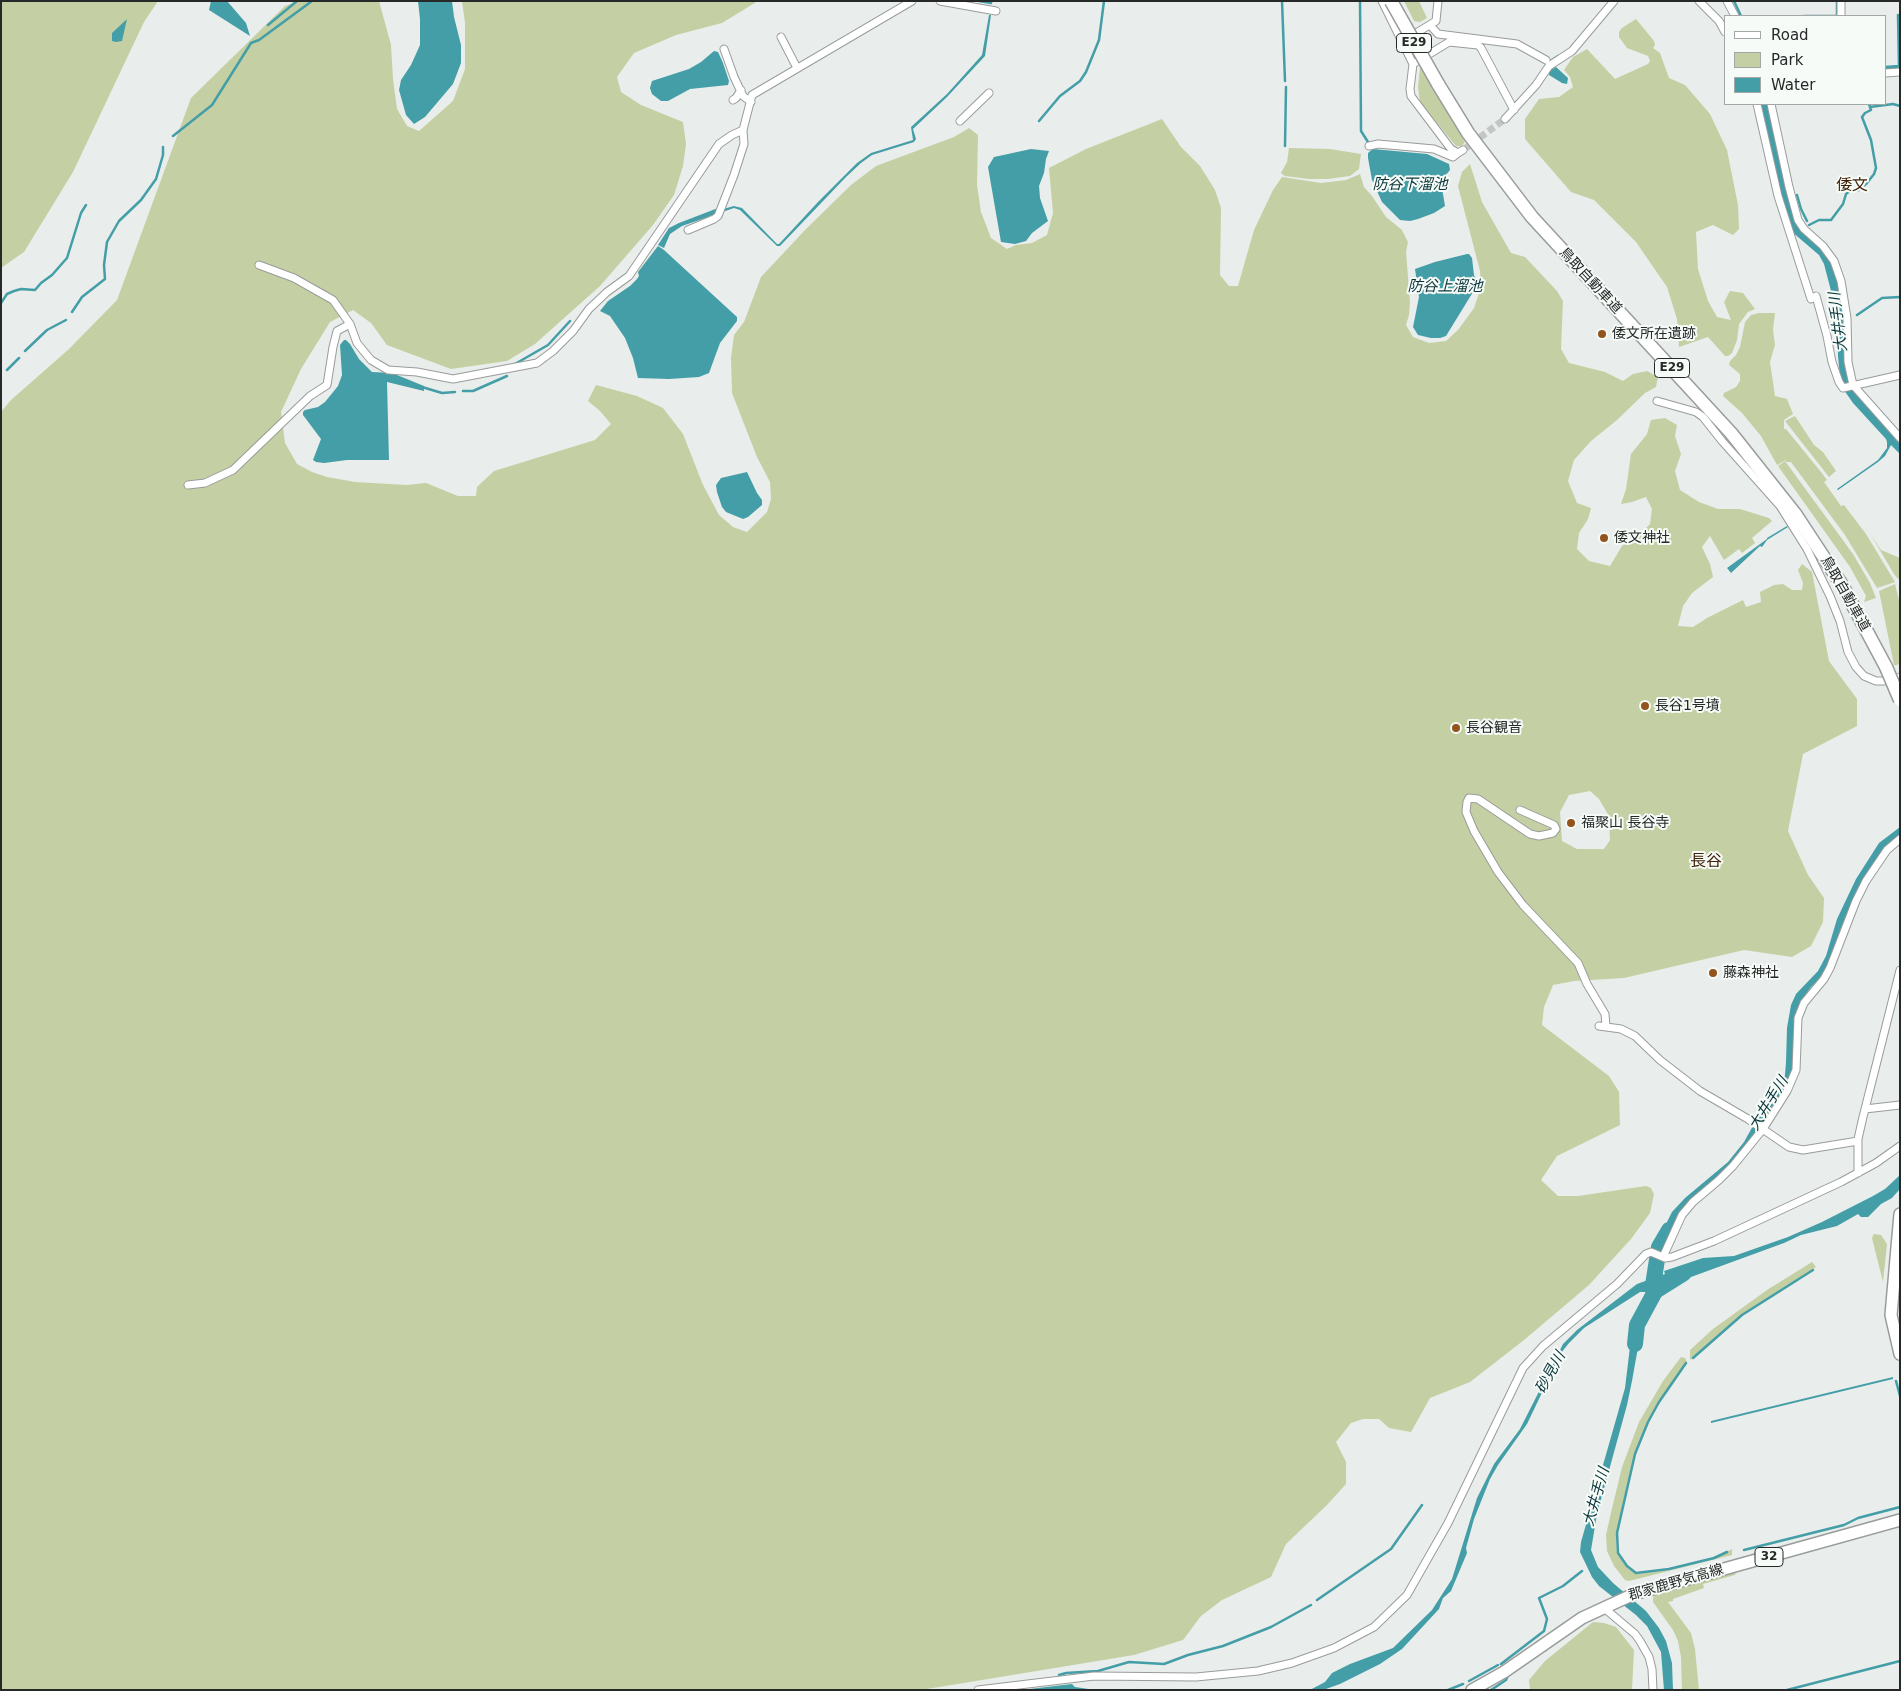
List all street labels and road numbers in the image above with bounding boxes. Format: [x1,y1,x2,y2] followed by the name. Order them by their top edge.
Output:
[1396,34,1432,52] road number: E29
[1555,245,1625,317] street label: 鳥取自動車道
[1654,358,1690,378] road number: E29
[1817,553,1873,635] street label: 鳥取自動車道
[1755,1548,1783,1566] road number: 32
[1627,1561,1725,1605] street label: 郡家鹿野気高線

